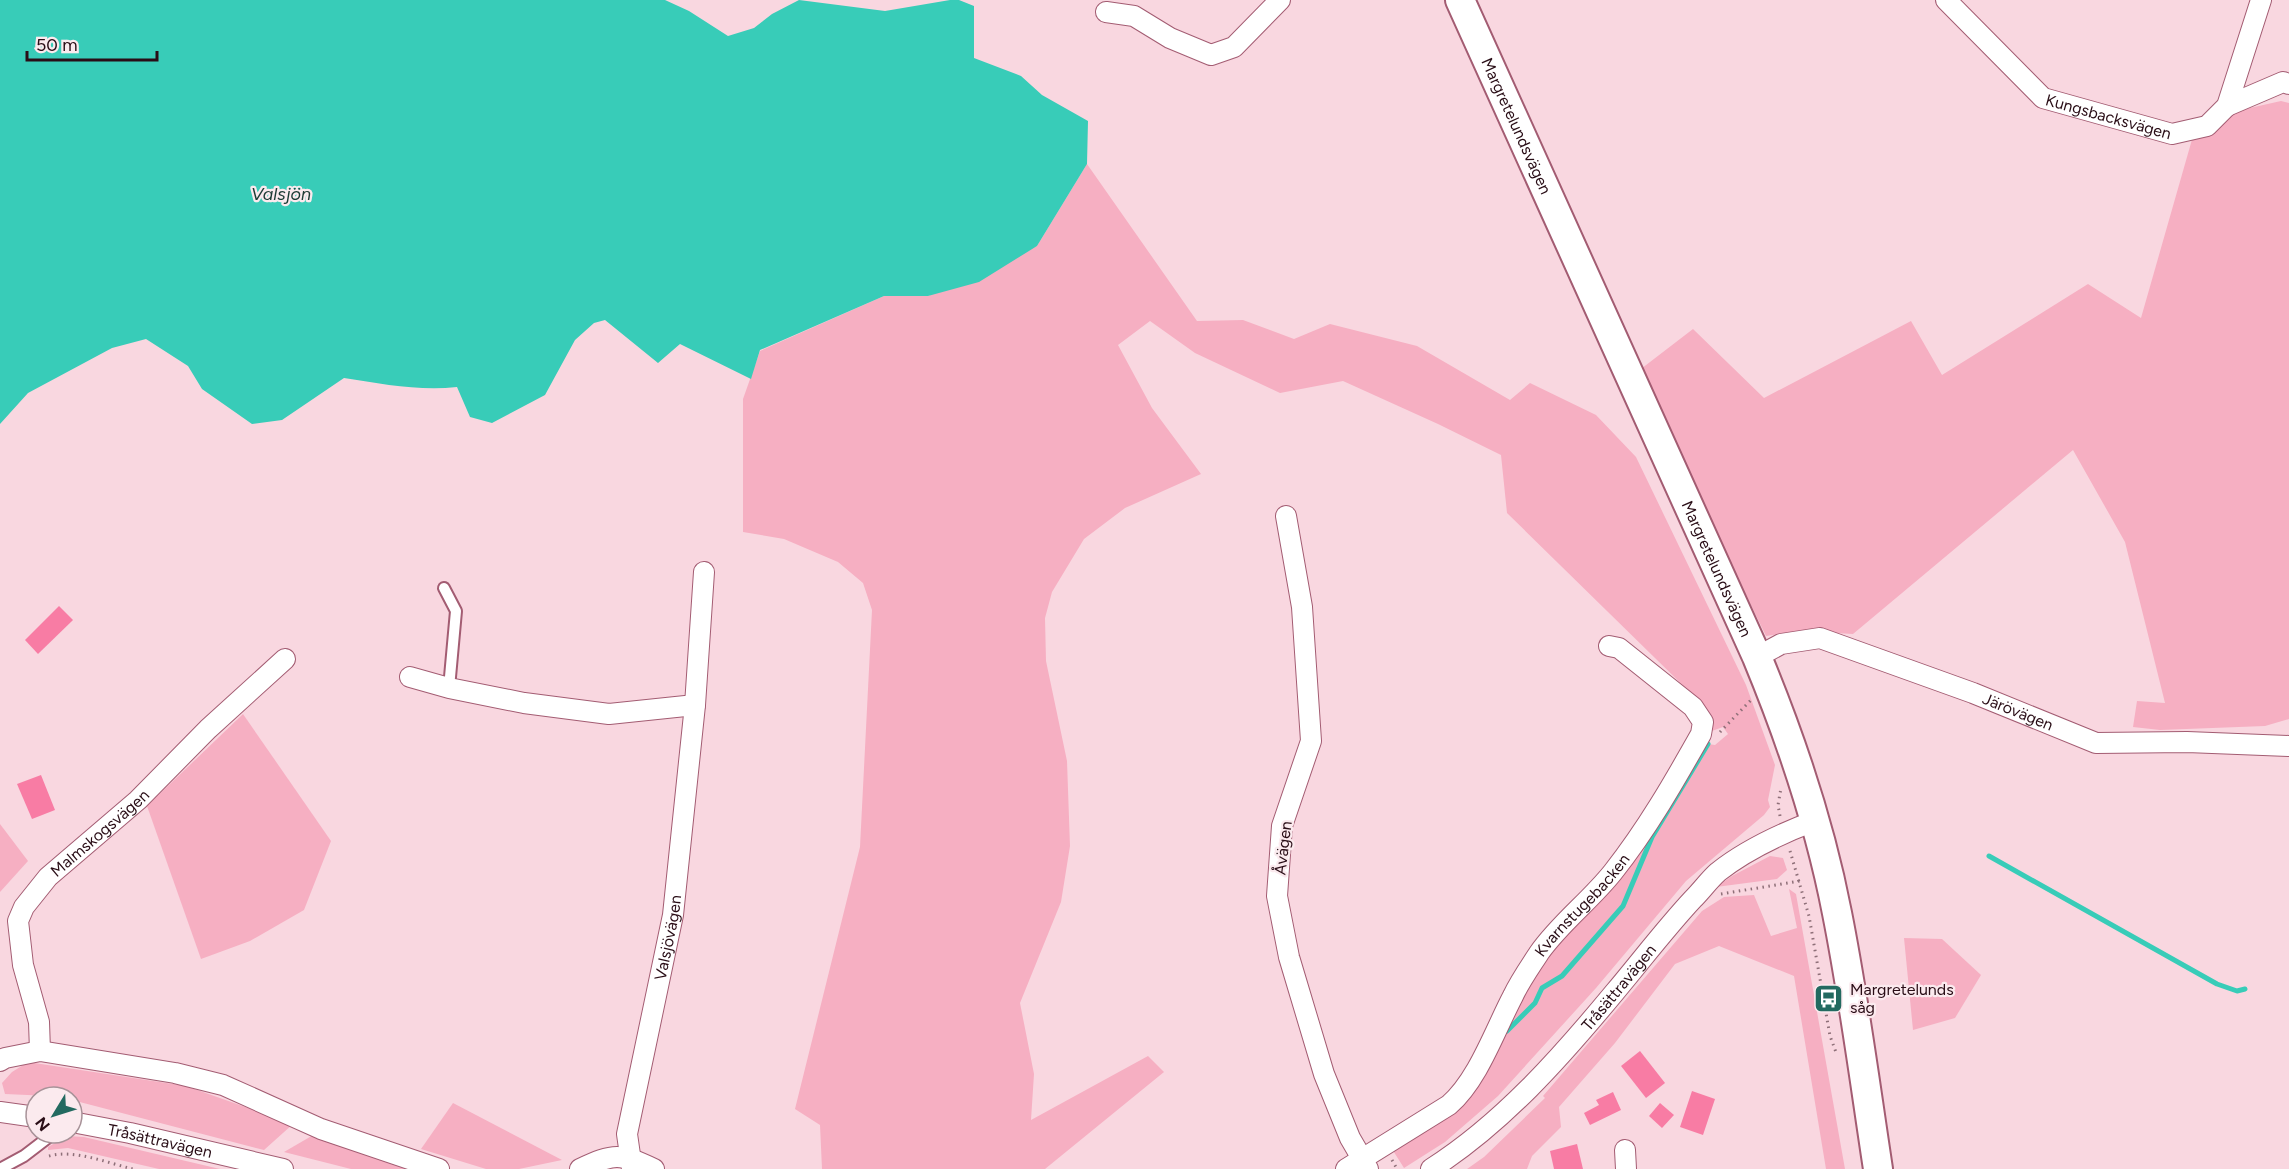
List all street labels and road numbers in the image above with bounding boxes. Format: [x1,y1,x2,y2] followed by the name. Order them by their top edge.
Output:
[1478,55,1556,197] street label: Margretelundsvägen
[2044,90,2174,143] street label: Kungsbacksvägen
[1678,498,1756,640] street label: Margretelundsvägen
[1980,688,2056,734] street label: Järövägen
[46,785,153,880] street label: Malmskogsvägen
[1270,820,1296,876] street label: Åvägen
[1530,850,1633,960] street label: Kvarnstugebacken
[650,894,685,982] street label: Valsjövägen
[1577,940,1660,1034] street label: Tråsättravägen
[106,1120,214,1162] street label: Tråsättravägen

